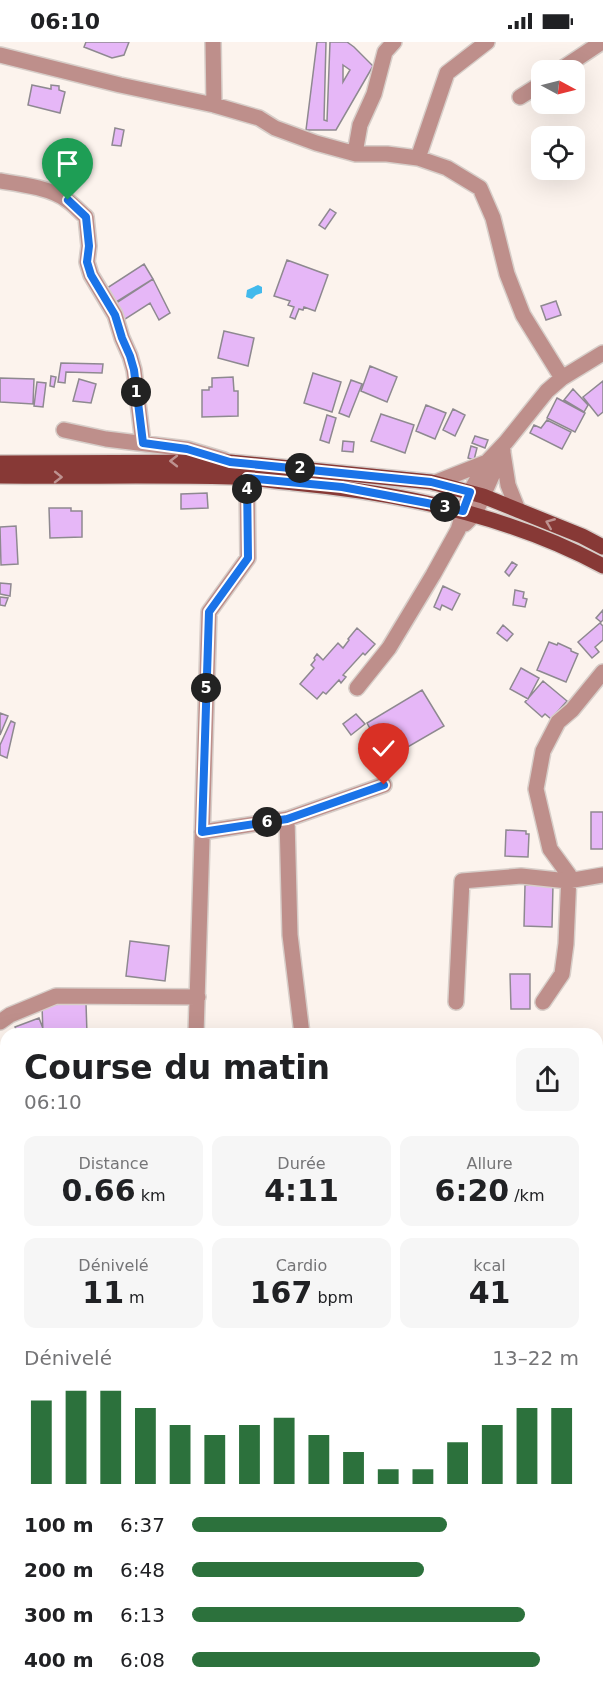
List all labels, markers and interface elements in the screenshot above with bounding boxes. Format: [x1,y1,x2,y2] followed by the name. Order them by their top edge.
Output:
[30,9,100,34] text: 06:10
[531,60,585,114] north arrow
[531,60,585,180] map controls
[531,126,585,180] button: locate
[42,138,93,200] pin
[51,147,84,180] icon: arrive
[121,377,151,407] pin: 1
[130,382,142,401] text: 1
[285,453,315,483] pin: 2
[169,455,178,467] one-way arrow
[294,458,306,477] text: 2
[54,471,63,483] one-way arrow
[232,474,262,504] pin: 4
[241,479,253,498] text: 4
[430,492,460,522] pin: 3
[439,497,451,516] text: 3
[545,518,556,530] one-way arrow
[191,673,221,703] pin: 5
[200,678,212,697] text: 5
[358,723,409,785] pin
[367,732,400,765] icon: check
[252,807,282,837] pin: 6
[261,812,273,831] text: 6
[24,1048,330,1087] text: Course du matin
[516,1048,579,1111] button: share
[24,1090,82,1114] text: 06:10
[79,1154,148,1173] text: Distance
[277,1154,326,1173] text: Durée
[466,1154,513,1173] text: Allure
[62,1173,136,1208] text: 0.66
[264,1173,339,1208] text: 4:11
[435,1173,509,1208] text: 6:20
[136,1186,165,1205] text: km
[509,1186,544,1205] text: /km
[78,1256,149,1275] text: Dénivelé
[276,1256,327,1275] text: Cardio
[473,1256,506,1275] text: kcal
[82,1275,124,1310] text: 11
[250,1275,312,1310] text: 167
[469,1275,510,1310] text: 41
[124,1288,145,1307] text: m
[312,1288,353,1307] text: bpm
[24,1346,112,1370] text: Dénivelé
[492,1346,579,1370] text: 13–22 m
[24,1513,94,1537] text: 100 m
[120,1513,165,1537] text: 6:37
[24,1558,94,1582] text: 200 m
[120,1558,165,1582] text: 6:48
[24,1603,94,1627] text: 300 m
[120,1603,165,1627] text: 6:13
[24,1648,94,1672] text: 400 m
[120,1648,165,1672] text: 6:08

